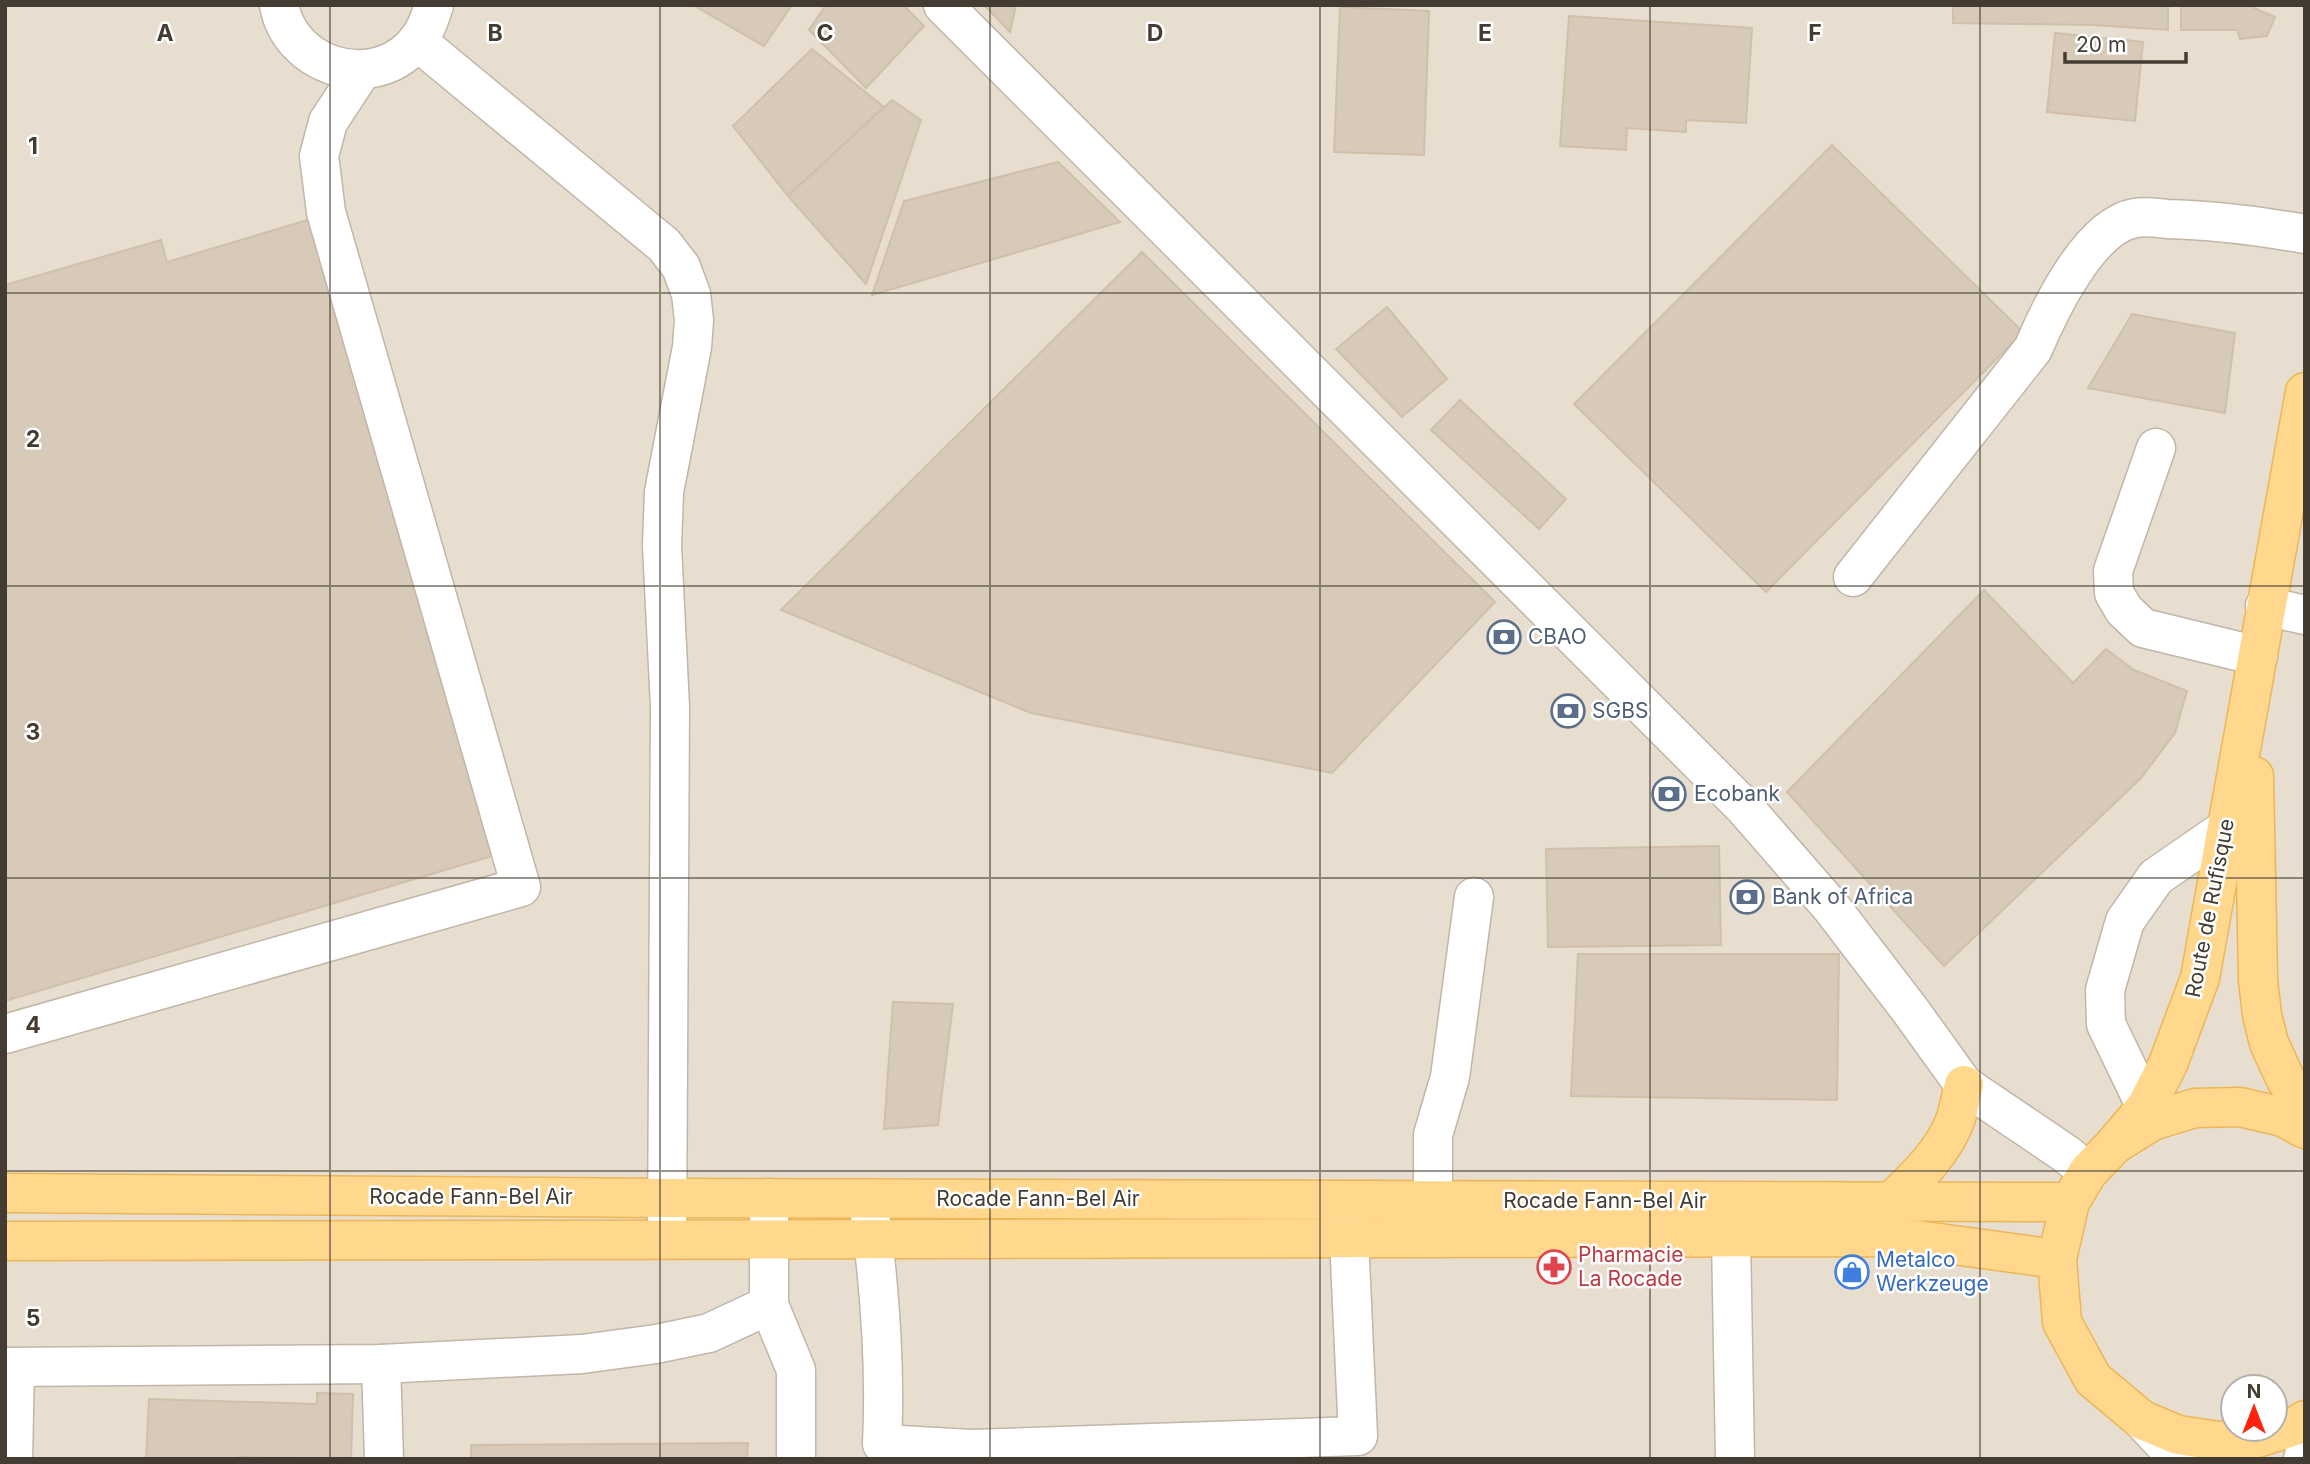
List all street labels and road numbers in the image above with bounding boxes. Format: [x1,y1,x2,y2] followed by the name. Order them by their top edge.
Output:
[2180,816,2239,999] street label: Route de Rufisque
[369,1184,573,1209] street label: Rocade Fann-Bel Air
[936,1186,1140,1211] street label: Rocade Fann-Bel Air
[1503,1188,1707,1213] street label: Rocade Fann-Bel Air

